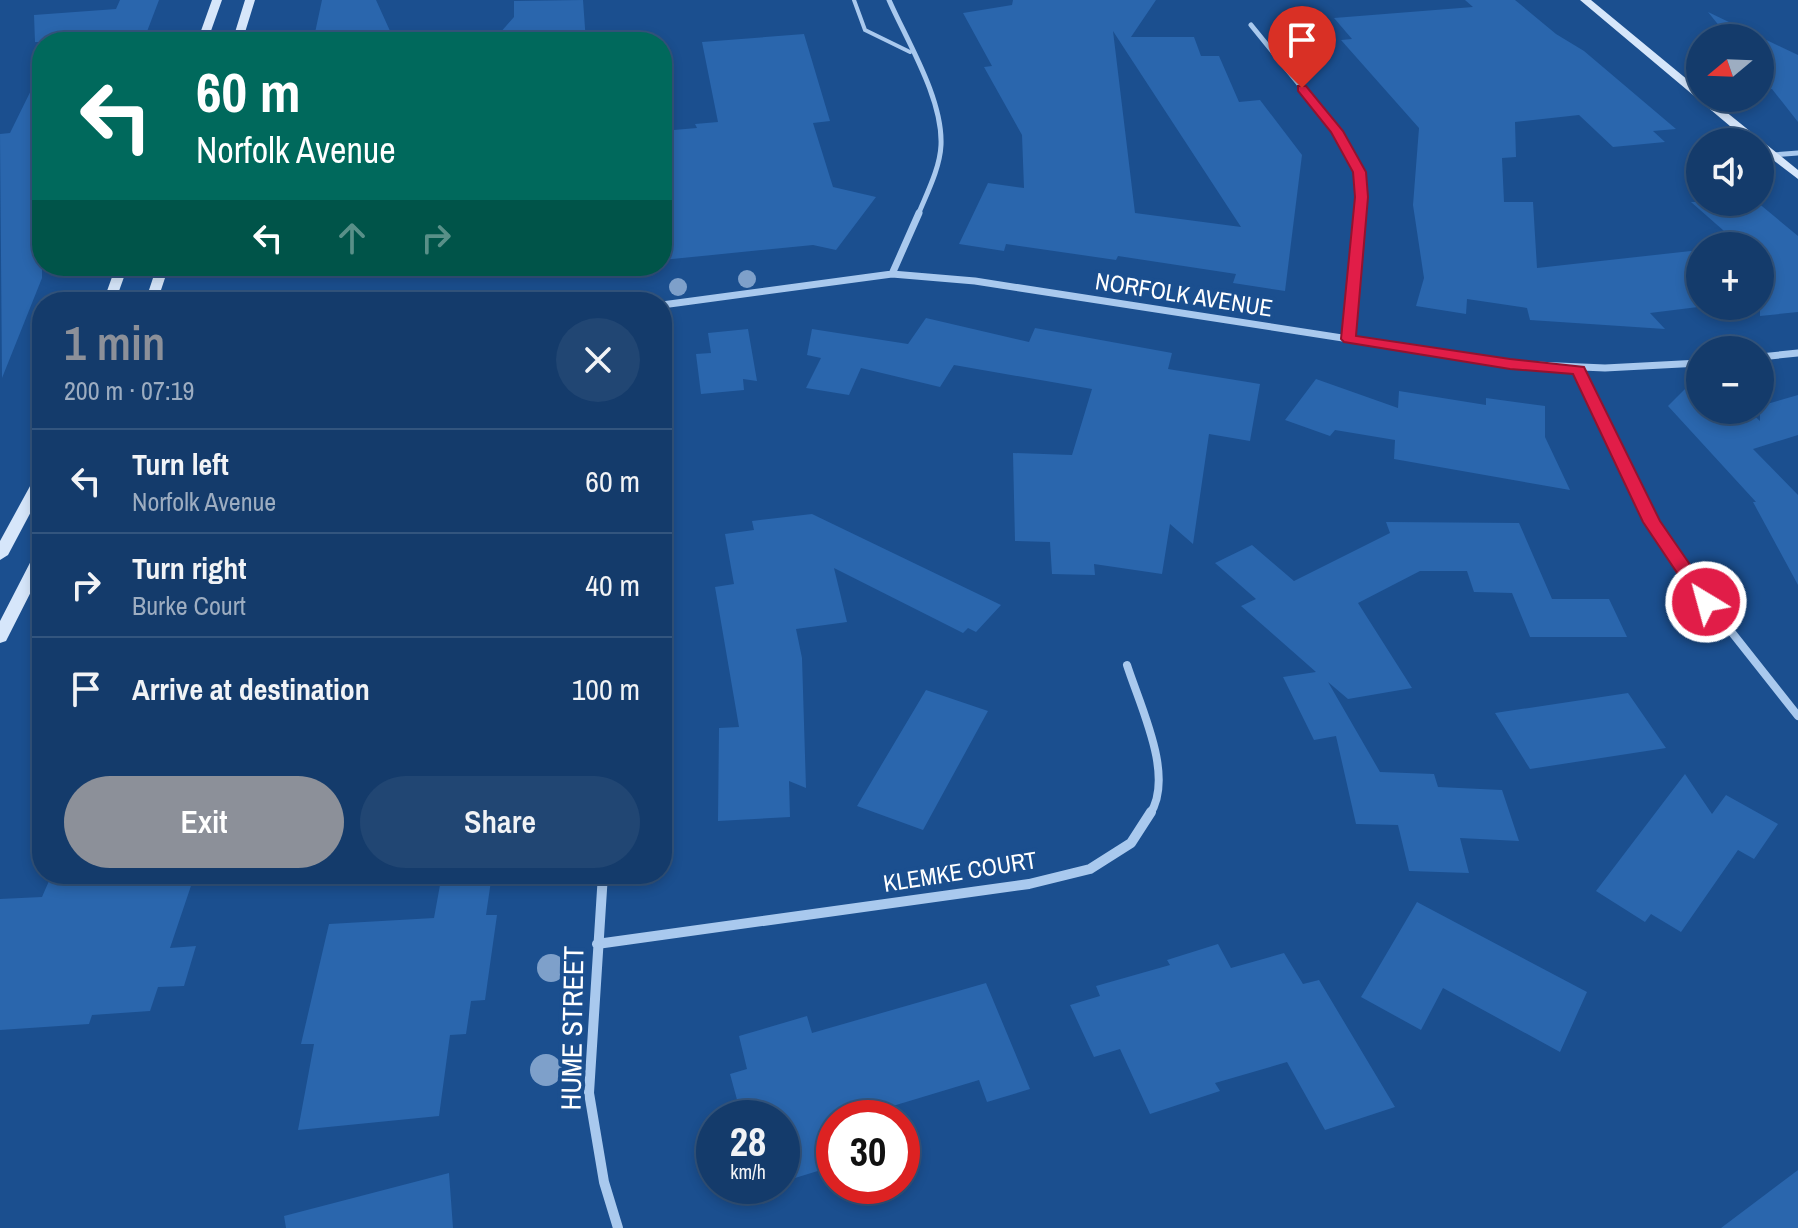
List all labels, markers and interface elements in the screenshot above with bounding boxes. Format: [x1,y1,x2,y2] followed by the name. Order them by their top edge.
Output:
[1268,6,1336,88] pin
[1280,18,1324,62] icon: arrive
[1686,24,1774,112] north arrow
[1686,24,1774,424] map controls
[196,54,301,129] text: 60 m
[64,64,168,168] icon: left
[196,126,396,174] text: Norfolk Avenue
[1686,128,1774,216] button: sound
[246,216,290,260] icon: left
[330,216,374,260] icon: ahead
[414,216,458,260] icon: right
[1686,232,1774,320] button: +
[1093,264,1275,324] street label: NORFOLK AVENUE
[64,310,165,375] text: 1 min
[556,318,640,402] button: close
[1686,336,1774,424] button: −
[64,373,194,408] text: 200 m · 07:19
[132,444,229,484] text: Turn left
[64,459,108,503] icon: left
[585,461,640,501] text: 60 m
[132,484,276,519] text: Norfolk Avenue
[132,548,246,588] text: Turn right
[1664,560,1748,644] position arrow
[64,563,108,607] icon: right
[585,565,640,605] text: 40 m
[132,588,246,623] text: Burke Court
[64,667,108,711] icon: arrive
[132,669,370,709] text: Arrive at destination
[572,669,640,709] text: 100 m
[64,776,344,868] button: Exit
[360,776,640,868] button: Share
[881,843,1039,899] street label: KLEMKE COURT
[552,945,592,1111] street label: HUME STREET
[816,1100,920,1204] speed limit sign: 30
[730,1115,766,1168] text: 28
[730,1158,766,1185] text: km/h

